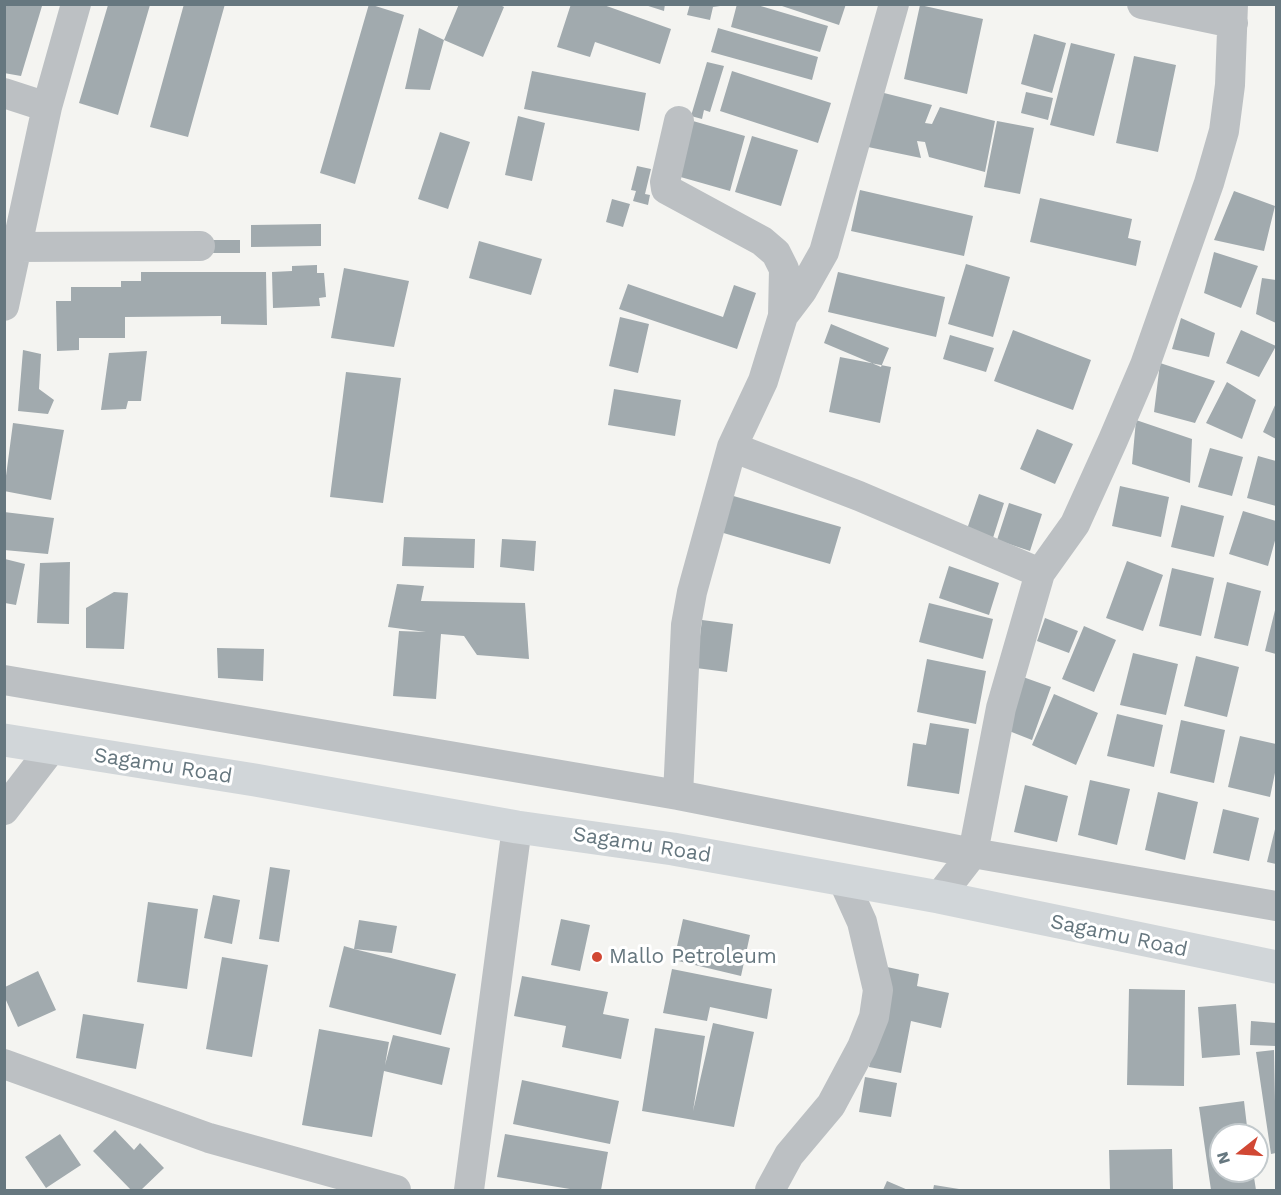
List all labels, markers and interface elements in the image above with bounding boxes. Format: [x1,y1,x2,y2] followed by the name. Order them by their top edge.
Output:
[92,743,234,789] street label: Sagamu Road
[571,822,713,868] street label: Sagamu Road
[1048,909,1190,963] street label: Sagamu Road
[609,944,777,970] place label: Mallo Petroleum
[590,950,604,964] marker: Mallo Petroleum
[1209,1123,1269,1183] north arrow
[1212,1149,1234,1166] text: N

